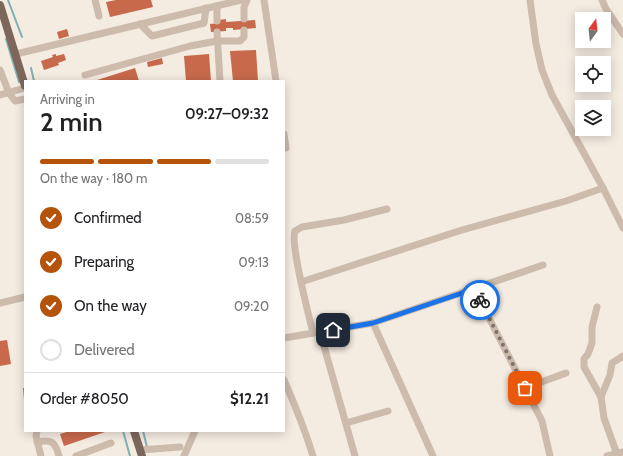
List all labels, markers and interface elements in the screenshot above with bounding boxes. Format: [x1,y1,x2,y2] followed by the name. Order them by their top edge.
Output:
[575,12,611,48] north arrow
[575,12,611,136] map controls
[575,56,611,92] button: locate
[40,91,95,107] text: Arriving in
[575,100,611,136] button: layers
[185,105,269,123] text: 09:27–09:32
[40,106,103,138] text: 2 min
[40,170,148,186] text: On the way · 180 m
[40,207,62,229] icon: check
[74,209,142,227] text: Confirmed
[235,210,269,226] text: 08:59
[40,251,62,273] icon: check
[74,253,134,271] text: Preparing
[239,254,269,270] text: 09:13
[460,280,500,320] courier
[469,289,491,311] icon: bike
[40,295,62,317] icon: check
[74,297,147,315] text: On the way
[234,298,269,314] text: 09:20
[316,313,350,347] pin
[322,319,344,341] icon: home
[74,341,135,359] text: Delivered
[508,371,542,405] pin
[514,377,536,399] icon: bag
[40,390,129,408] text: Order #8050
[230,390,269,408] text: $12.21

